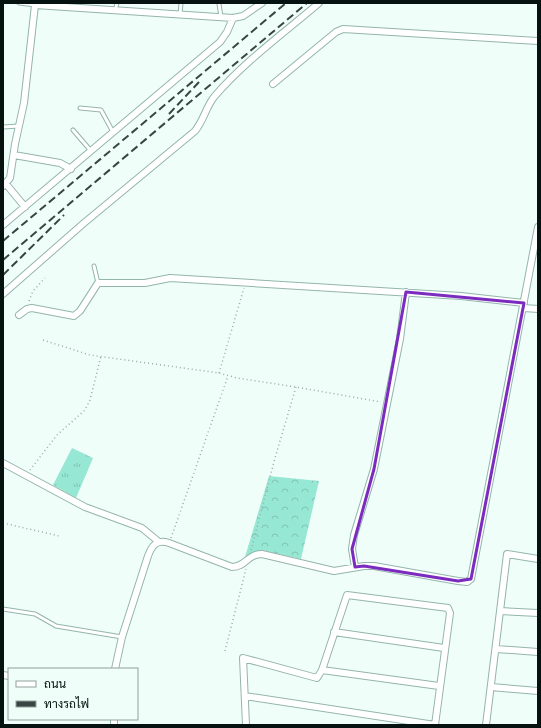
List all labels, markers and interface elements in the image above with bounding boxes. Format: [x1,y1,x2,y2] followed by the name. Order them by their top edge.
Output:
[8,668,138,720] legend
[44,676,67,691] text: ถนน
[44,696,89,711] text: ทางรถไฟ

